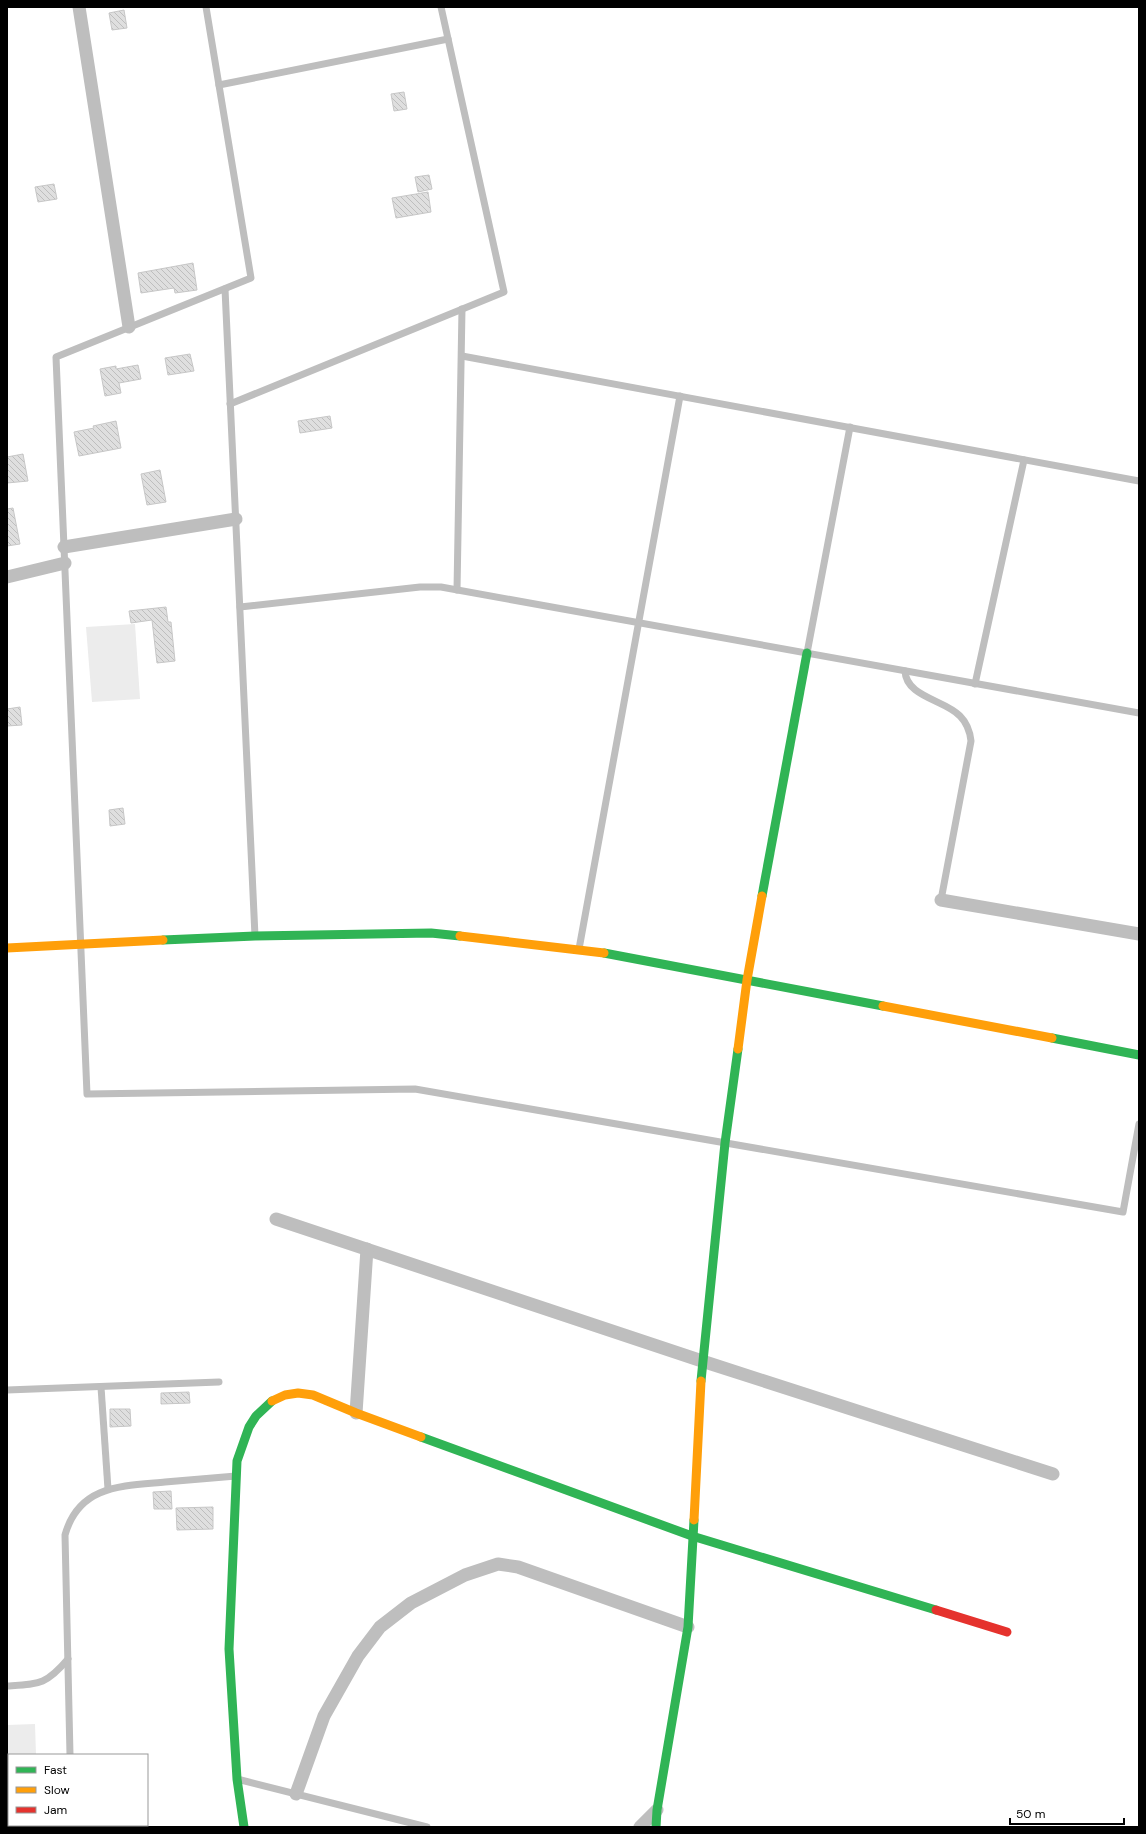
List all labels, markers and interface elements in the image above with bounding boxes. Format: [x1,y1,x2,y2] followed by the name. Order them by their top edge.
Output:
[8,1754,148,1826] legend
[44,1762,67,1778] text: Fast
[44,1782,70,1798] text: Slow
[1010,1800,1124,1826] scale bar
[44,1802,67,1818] text: Jam
[1016,1806,1045,1822] text: 50 m

